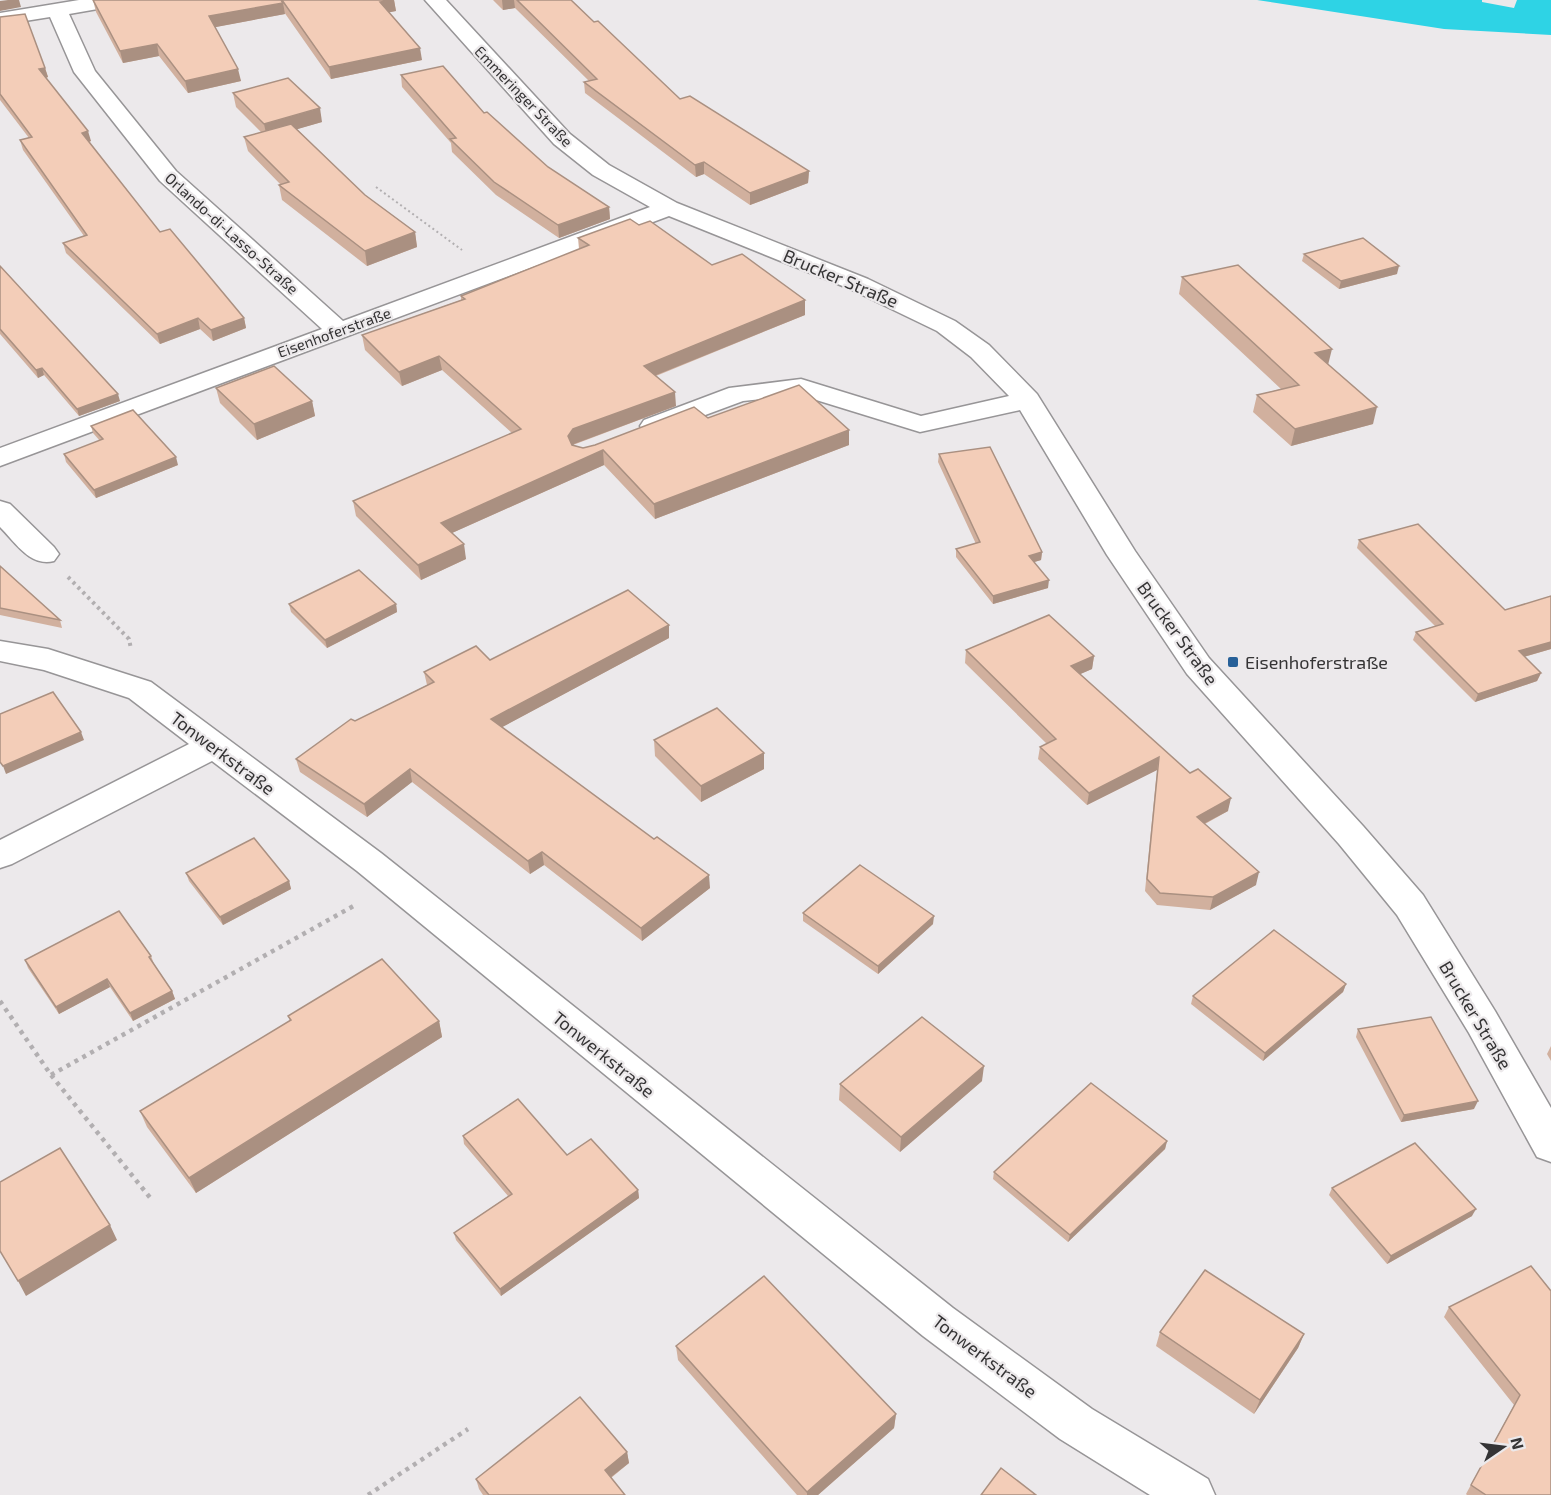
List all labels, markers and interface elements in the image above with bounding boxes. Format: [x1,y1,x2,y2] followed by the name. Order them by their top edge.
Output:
[471,42,577,150] street label: Emmeringer Straße
[162,168,302,298] street label: Orlando-di-Lasso-Straße
[780,244,902,312] street label: Brucker Straße
[275,303,393,361] street label: Eisenhoferstraße
[1133,577,1223,689] street label: Brucker Straße
[1245,651,1388,673] place label: Eisenhoferstraße
[1226,655,1240,669] marker: Eisenhoferstraße
[167,707,279,799] street label: Tonwerkstraße
[1435,957,1517,1073] street label: Brucker Straße
[549,1006,659,1102] street label: Tonwerkstraße
[929,1310,1041,1402] street label: Tonwerkstraße
[1473,1417,1533,1477] north arrow
[1507,1435,1529,1451] text: N

